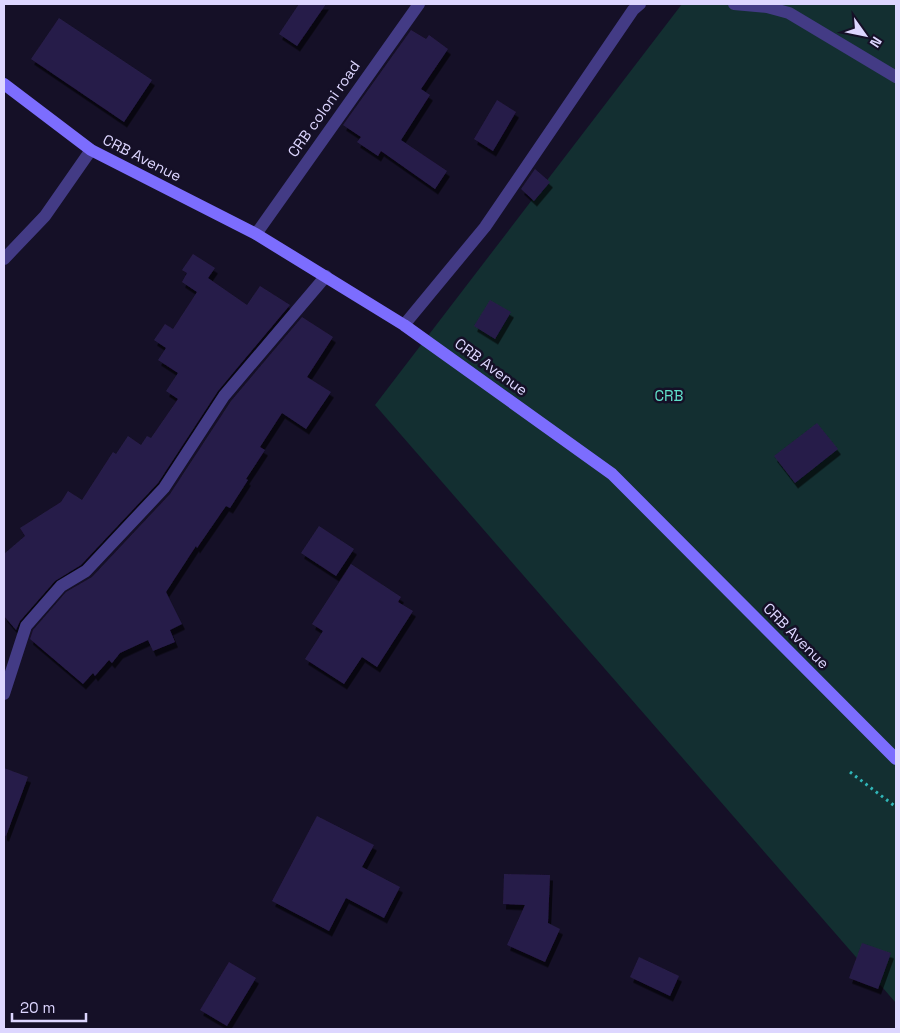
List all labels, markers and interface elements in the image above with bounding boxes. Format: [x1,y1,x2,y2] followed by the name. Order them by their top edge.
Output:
[840,10,890,60] north arrow
[866,33,886,51] text: N
[283,57,364,161] street label: CRB coloni road
[100,130,185,186] street label: CRB Avenue
[451,334,532,400] street label: CRB Avenue
[654,386,684,405] park label: CRB
[759,599,833,673] street label: CRB Avenue
[12,990,86,1022] scale bar
[20,998,55,1017] text: 20 m

